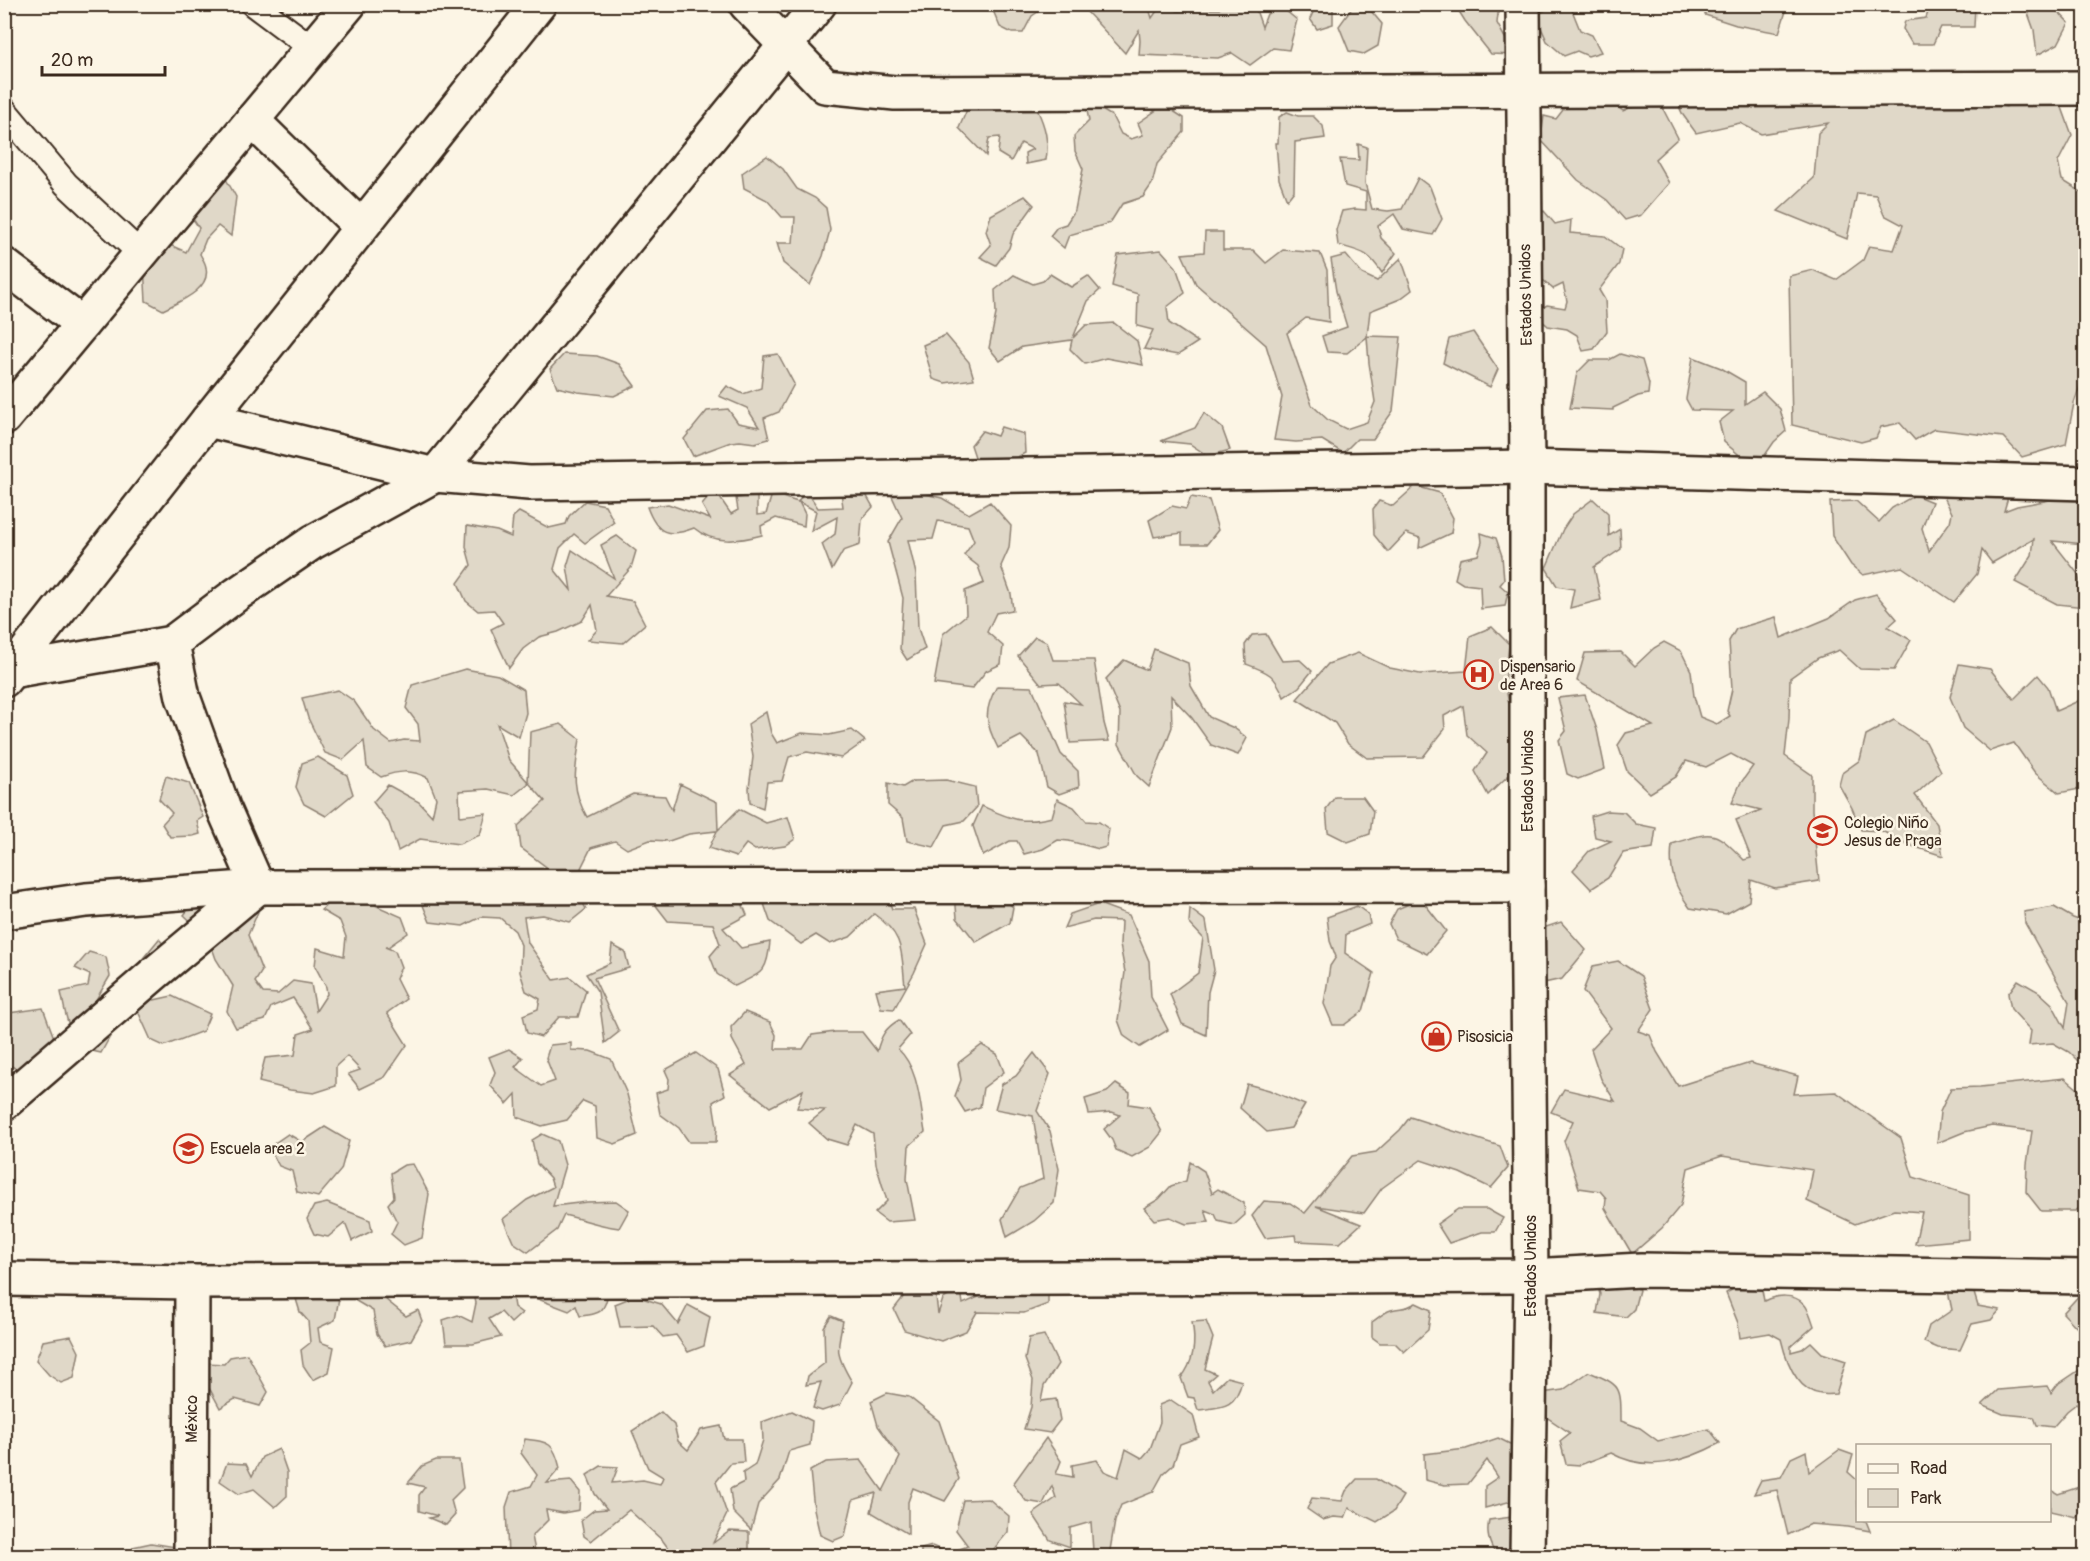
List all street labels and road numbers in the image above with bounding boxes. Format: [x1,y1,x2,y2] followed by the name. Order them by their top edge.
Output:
[1515,244,1537,346] street label: Estados Unidos
[1518,730,1538,832] street label: Estados Unidos
[1521,1215,1541,1317] street label: Estados Unidos
[182,1395,202,1443] street label: México

